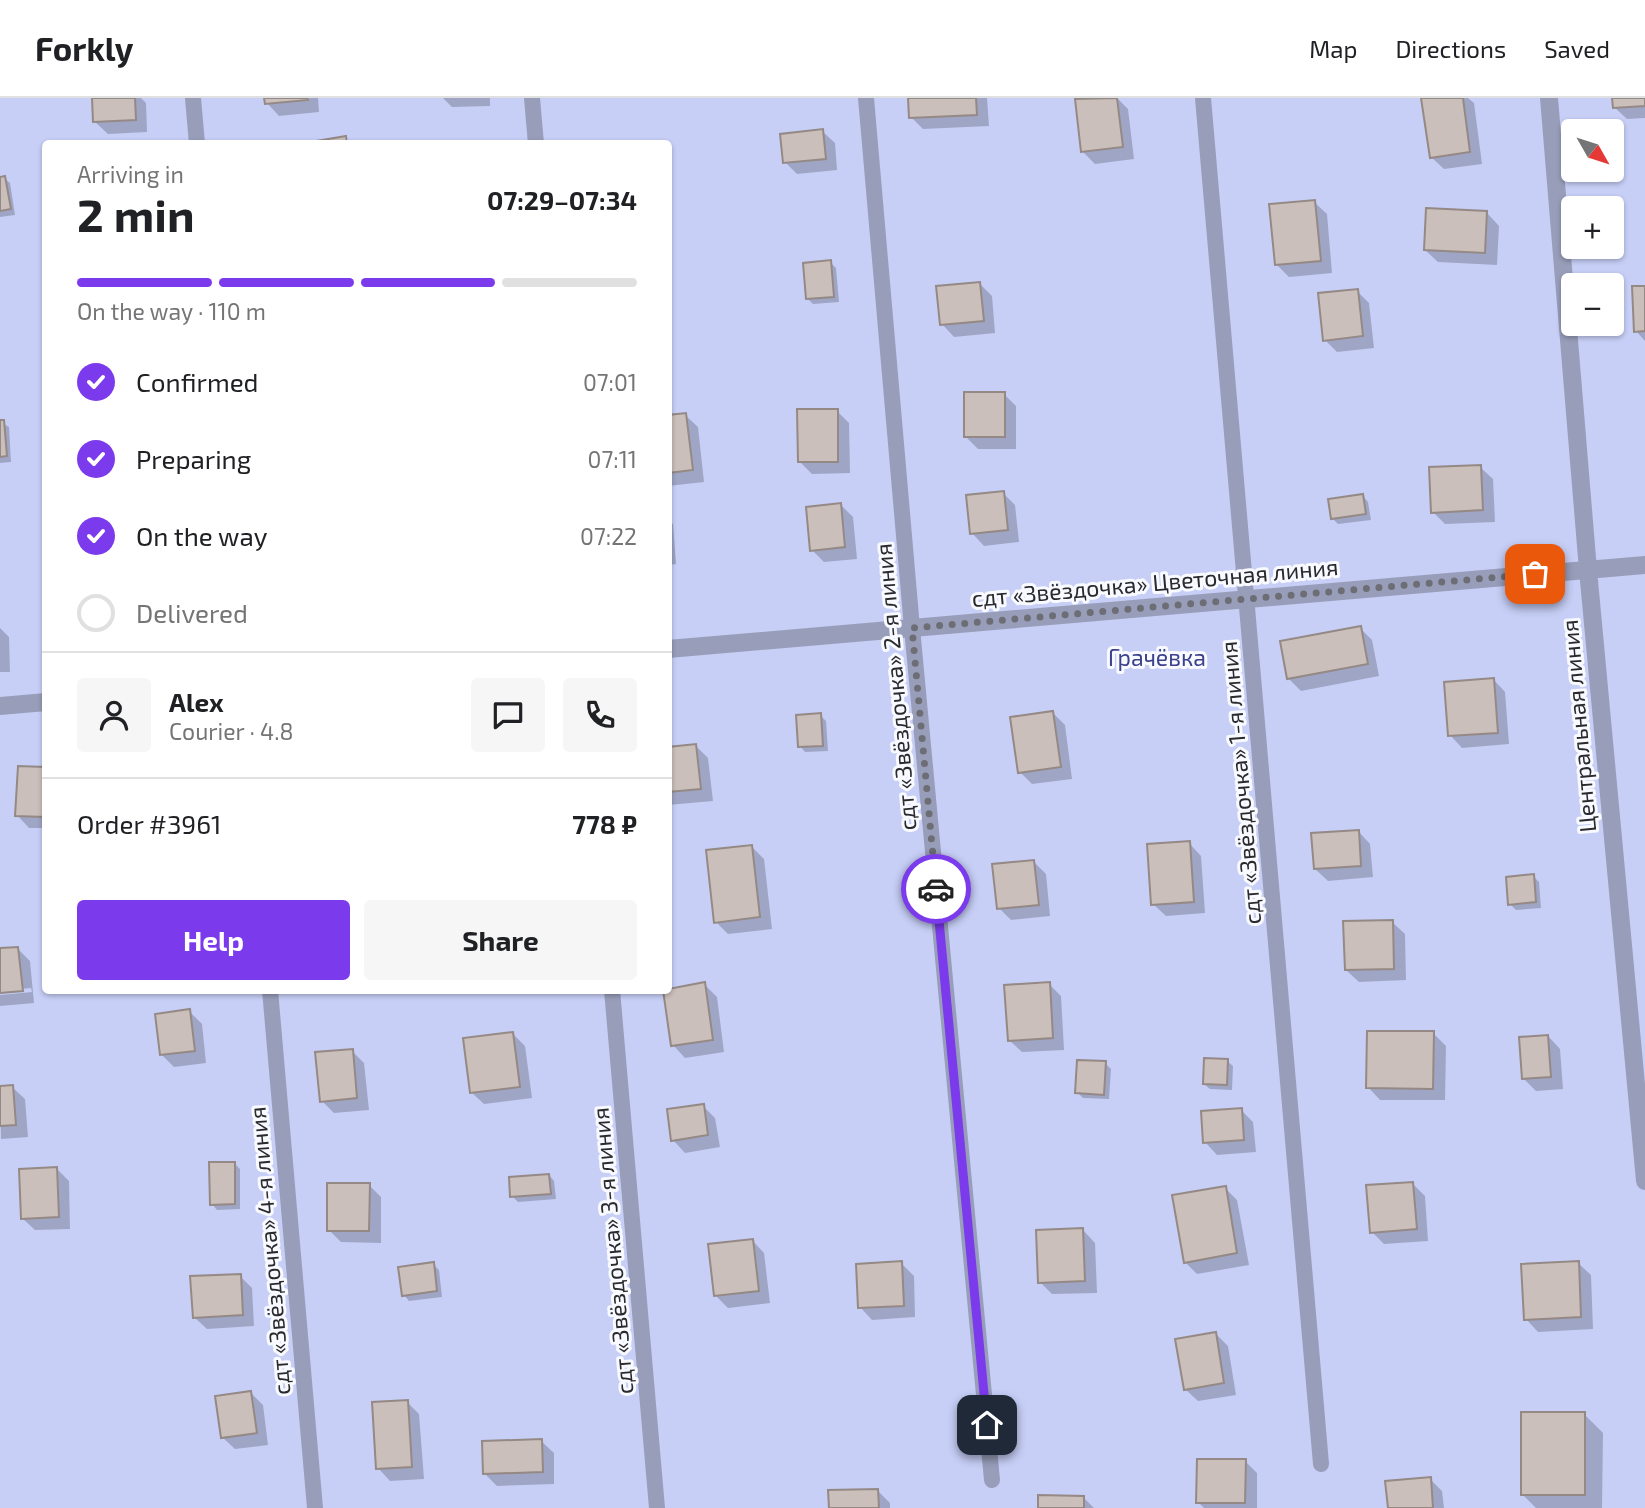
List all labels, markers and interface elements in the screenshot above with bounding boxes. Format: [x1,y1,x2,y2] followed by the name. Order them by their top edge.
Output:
[35,28,134,68] text: Forkly
[1309,34,1357,63] text: Map
[1395,34,1506,63] text: Directions
[1544,34,1610,63] text: Saved
[1561,119,1624,182] north arrow
[1561,119,1624,336] map controls
[77,160,184,188] text: Arriving in
[487,184,637,215] text: 07:29–07:34
[77,186,195,241] text: 2 min
[1561,196,1624,259] button: +
[1561,273,1624,336] button: −
[77,297,266,325] text: On the way · 110 m
[77,363,115,401] icon: check
[136,366,259,397] text: Confirmed
[583,368,637,396] text: 07:01
[77,440,115,478] icon: check
[136,443,251,474] text: Preparing
[588,445,637,473] text: 07:11
[77,517,115,555] icon: check
[136,520,267,551] text: On the way
[580,522,637,550] text: 07:22
[869,542,921,832] street label: сдт «Звёздочка» 2-я линия
[1505,544,1565,604] pin
[971,552,1339,612] street label: сдт «Звёздочка» Цветочная линия
[1516,555,1554,593] icon: bag
[136,597,248,628] text: Delivered
[1555,618,1601,834] street label: Центральная линия
[1214,640,1266,926] street label: сдт «Звёздочка» 1-я линия
[1108,643,1206,671] park label: Грачёвка
[77,678,151,752] button: person
[471,678,545,752] button: chat
[563,678,637,752] button: phone
[169,686,224,717] text: Alex
[169,717,293,745] text: Courier · 4.8
[77,808,221,839] text: Order #3961
[572,808,637,839] text: 778 ₽
[901,854,971,924] courier
[917,870,955,908] icon: car
[77,900,350,980] button: Help
[364,900,637,980] button: Share
[242,1106,296,1396] street label: сдт «Звёздочка» 4-я линия
[586,1106,638,1396] street label: сдт «Звёздочка» 3-я линия
[957,1395,1017,1455] pin
[968,1406,1006,1444] icon: home

